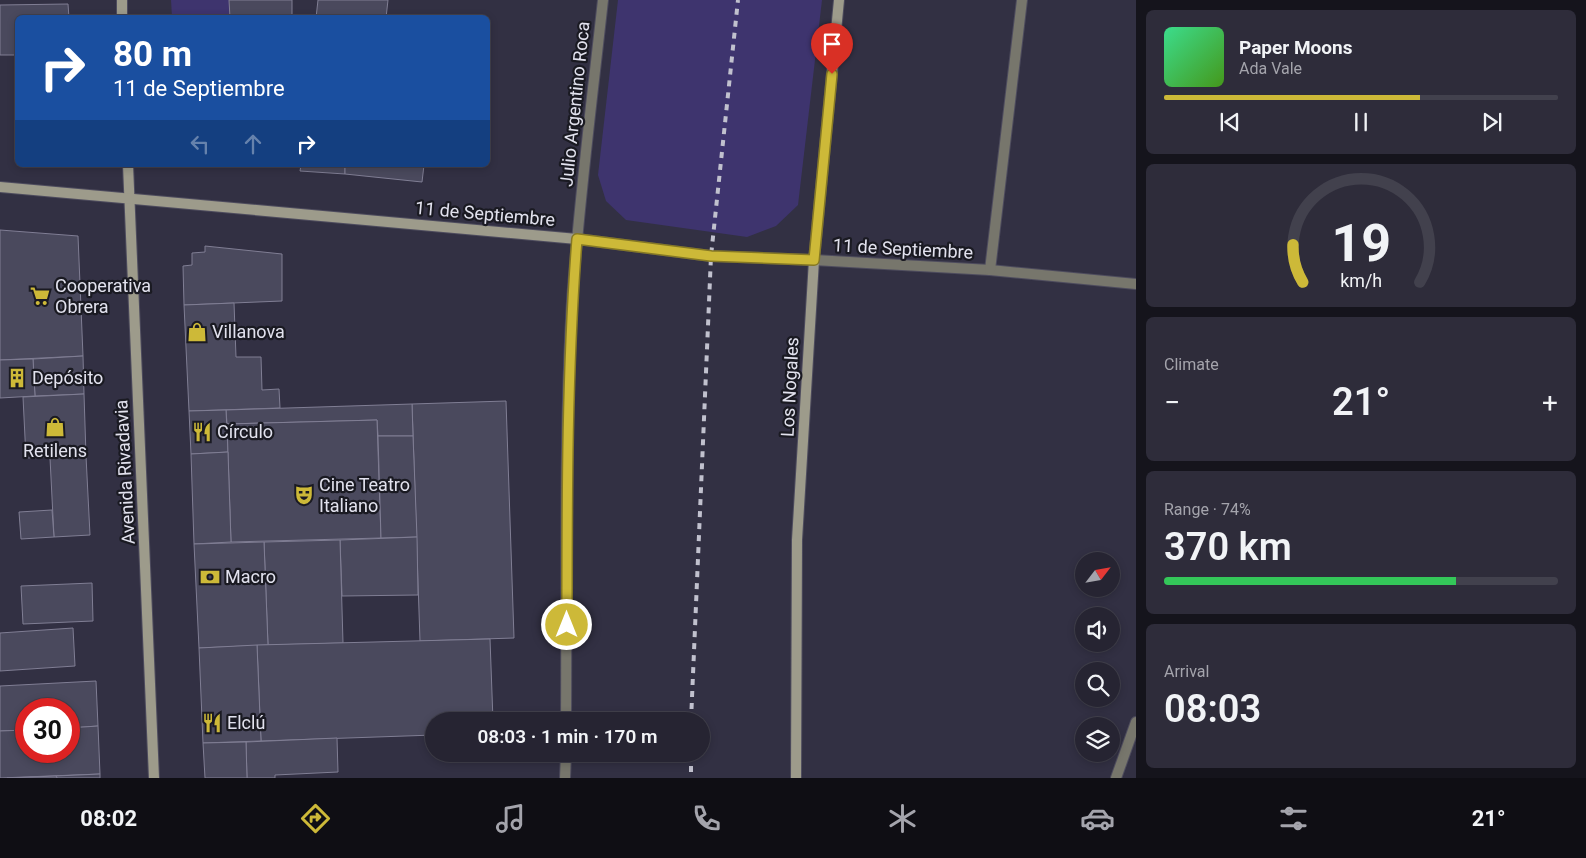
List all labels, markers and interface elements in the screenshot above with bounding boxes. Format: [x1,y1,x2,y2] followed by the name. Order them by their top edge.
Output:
[555,20,594,188] street label: Julio Argentino Roca
[811,23,853,74] pin
[818,30,846,58] icon: arrive
[113,34,192,75] text: 80 m
[30,35,95,100] icon: right
[1239,36,1352,59] text: Paper Moons
[1239,59,1302,78] text: Ada Vale
[113,76,285,101] text: 11 de Septiembre
[1216,108,1244,136] icon: previous
[1347,108,1375,136] icon: pause
[1478,108,1506,136] icon: next
[186,130,214,158] icon: left
[239,130,267,158] icon: ahead
[292,130,320,158] icon: right
[414,197,556,230] street label: 11 de Septiembre
[1331,213,1391,274] text: 19
[832,234,974,263] street label: 11 de Septiembre
[1340,270,1382,291] text: km/h
[55,275,151,317] place label: Cooperativa Obrera
[29,285,51,307] supermarket icon: Cooperativa Obrera
[186,321,208,343] shop icon: Villanova
[212,321,285,342] place label: Villanova
[776,337,803,437] street label: Los Nogales
[1164,355,1219,374] text: Climate
[6,367,28,389] building icon: Depósito
[32,367,103,388] place label: Depósito
[1332,380,1390,424] text: 21°
[1164,386,1180,419] text: −
[1542,386,1558,419] text: +
[110,399,139,545] street label: Avenida Rivadavia
[44,416,66,438] shop icon: Retilens
[191,421,213,443] restaurant icon: Círculo
[217,421,273,442] place label: Círculo
[23,440,87,461] place label: Retilens
[319,474,410,516] place label: Cine Teatro Italiano
[293,484,315,506] theatre icon: Cine Teatro Italiano
[1164,500,1251,519] text: Range · 74%
[1164,525,1292,569] text: 370 km
[1075,552,1120,598] north arrow
[1075,552,1120,762] map controls
[199,566,221,588] bank icon: Macro
[225,566,276,587] place label: Macro
[540,598,592,650] position arrow
[1075,607,1120,652] button: sound
[1075,662,1120,707] button: search
[1164,662,1209,681] text: Arrival
[1164,687,1261,731] text: 08:03
[15,698,80,763] speed limit sign: 30
[201,712,223,734] restaurant icon: Elclú
[227,712,265,733] place label: Elclú
[1075,717,1120,762] button: layers
[477,725,658,748] text: 08:03 · 1 min · 170 m
[298,801,333,836] icon: directions
[493,801,528,836] icon: music
[689,801,724,836] icon: phone
[885,801,920,836] icon: climate
[1080,801,1115,836] icon: car
[1276,801,1311,836] icon: filters
[80,806,137,831] text: 08:02
[1472,806,1506,831] text: 21°

